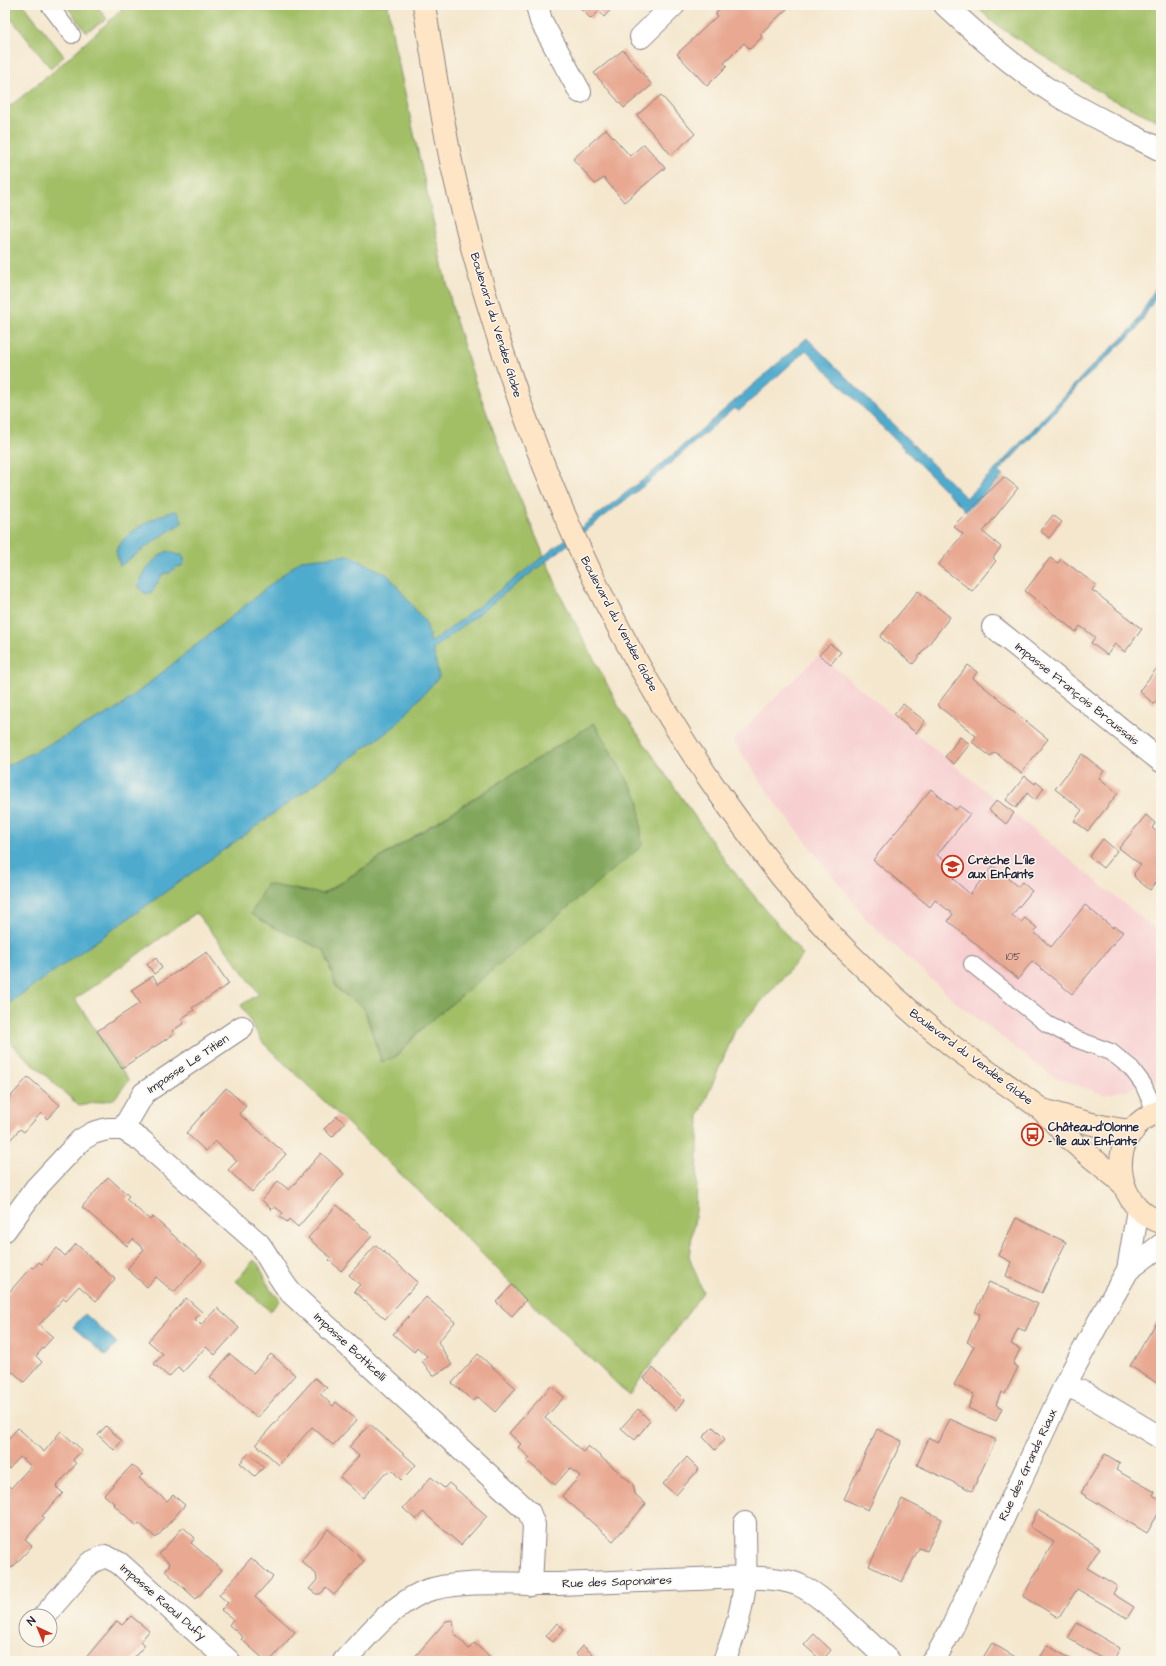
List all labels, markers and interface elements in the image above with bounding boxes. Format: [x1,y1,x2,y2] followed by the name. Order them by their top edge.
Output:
[466,250,526,400] street label: Boulevard du Vendée Globe
[576,553,662,695] street label: Boulevard du Vendée Globe
[1011,639,1143,749] street label: Impasse François Broussais
[967,852,1035,883] place label: Crèche L'ïle aux Enfants
[939,854,965,880] school or university icon: Crèche L'ïle aux Enfants
[1006,950,1020,964] house number: 105
[906,1005,1037,1109] street label: Boulevard du Vendée Globe
[144,1030,232,1098] street label: Impasse Le Titien
[1048,1119,1140,1150] place label: Château-d'Olonne - Île aux Enfants
[1019,1121,1045,1147] bus stop icon: Château-d'Olonne - Île aux Enfants
[310,1309,390,1385] street label: Impasse Botticelli
[995,1406,1062,1524] street label: Rue des Grands Riaux
[116,1560,210,1645] street label: Impasse Raoul Dufy
[562,1572,672,1592] street label: Rue des Saponaires
[18,1608,58,1648] north arrow
[24,1613,39,1629] text: N

